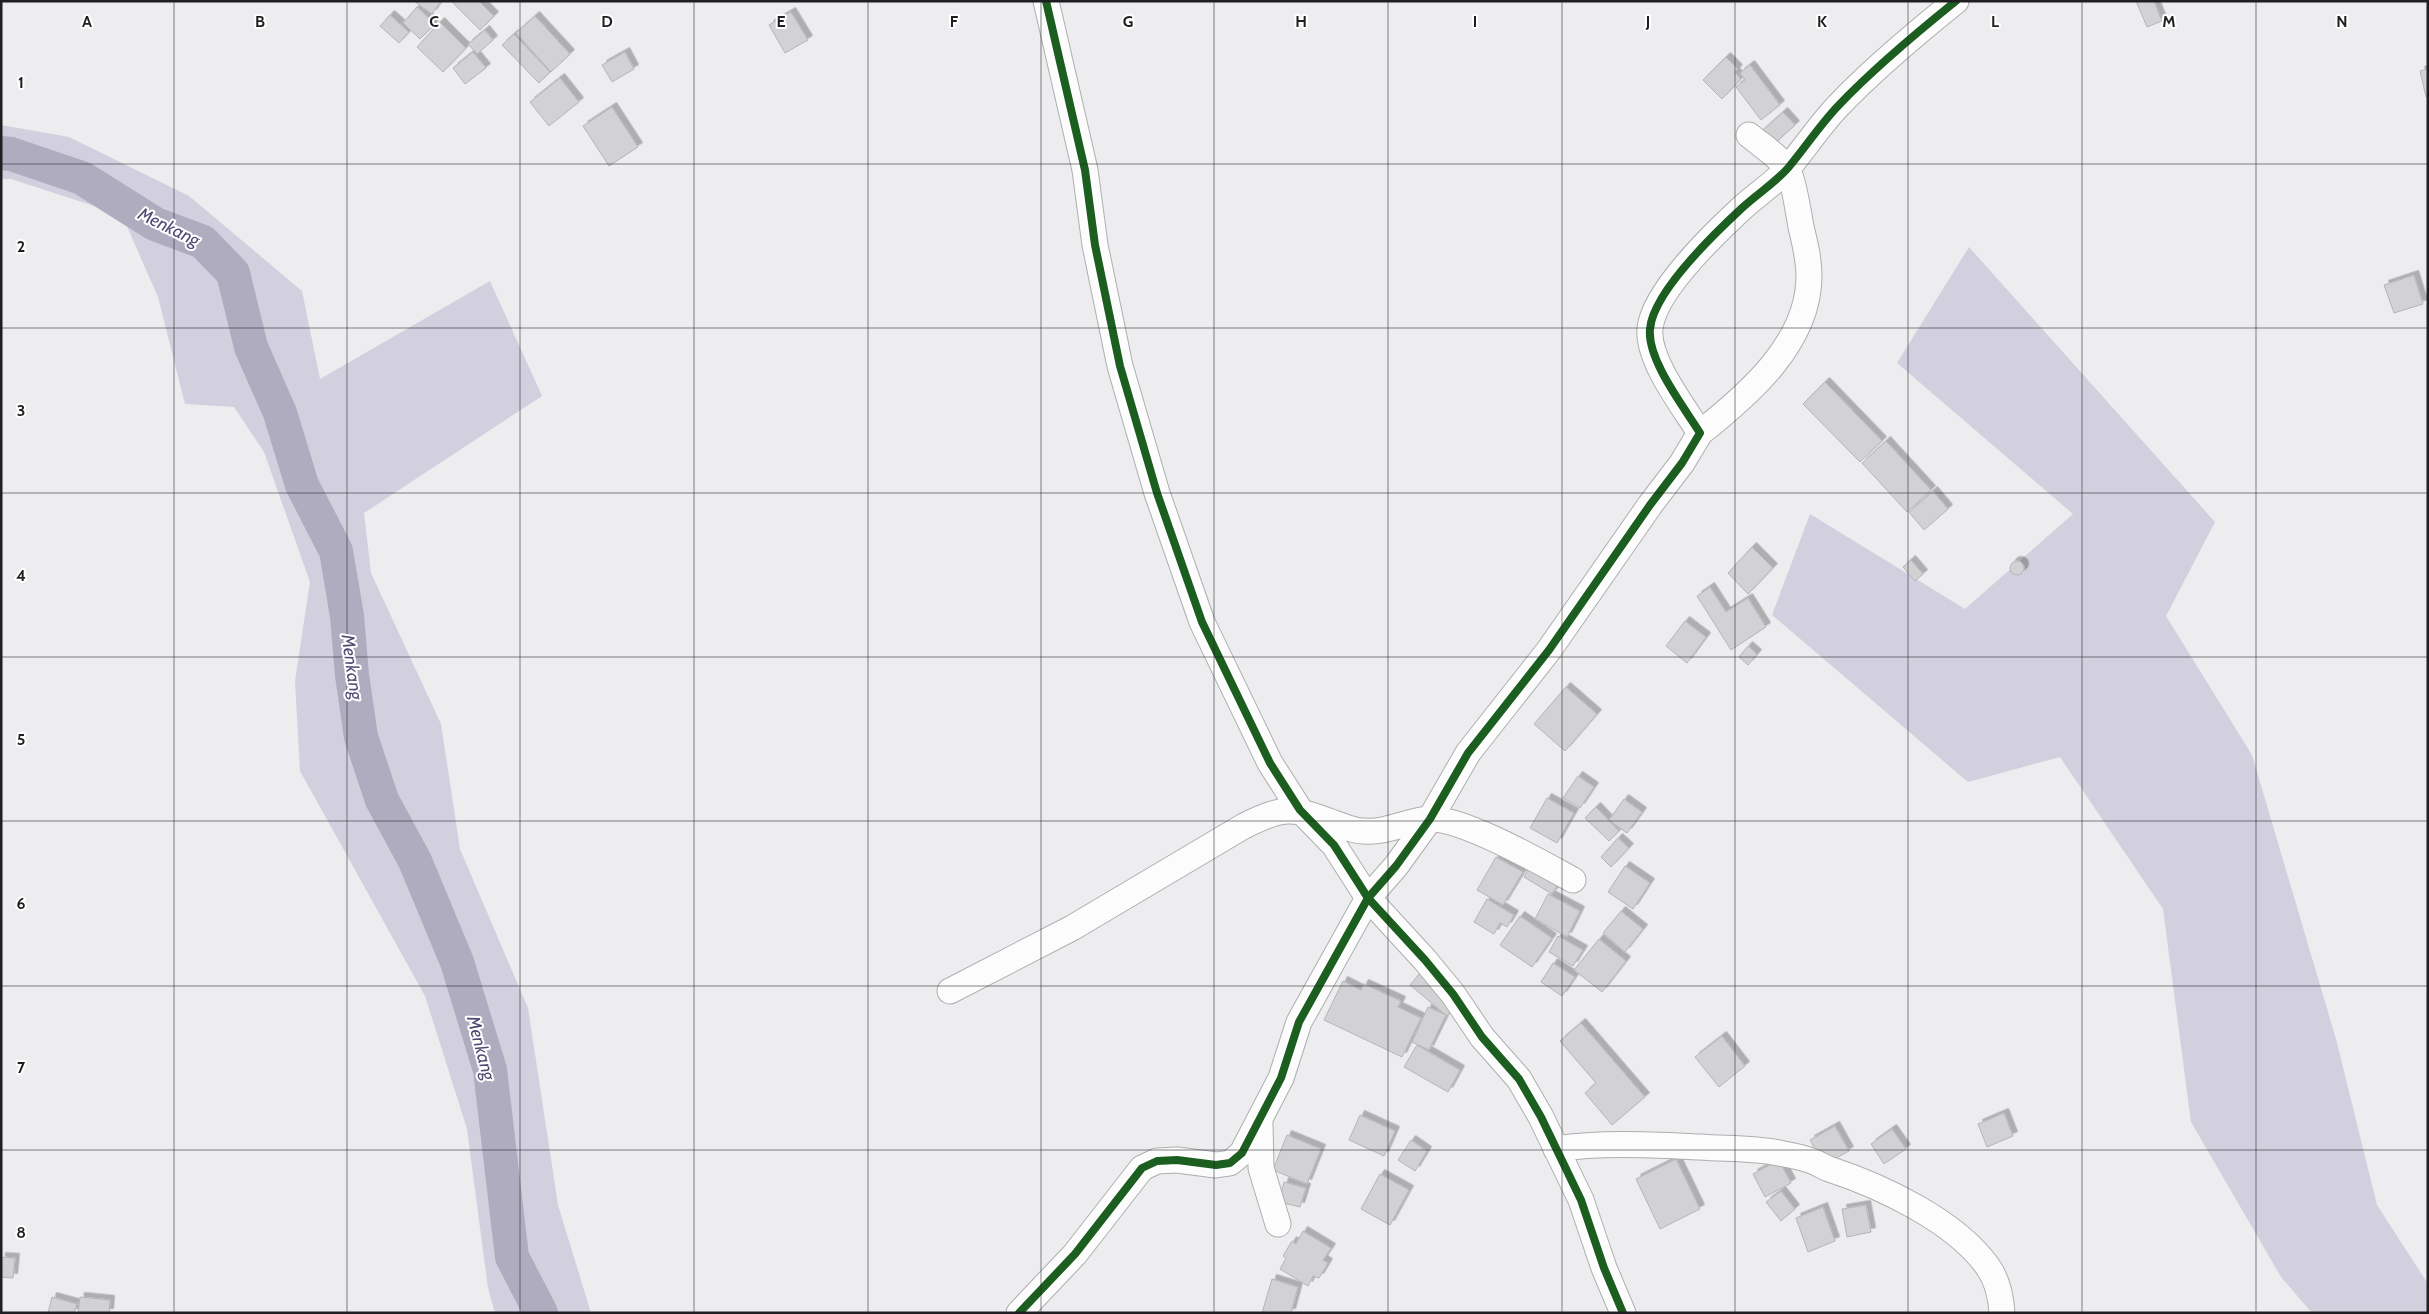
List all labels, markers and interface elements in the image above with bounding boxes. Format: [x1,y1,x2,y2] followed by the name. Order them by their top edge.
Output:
[82,12,92,31] text: A
[255,12,265,31] text: B
[429,12,439,31] text: C
[601,12,613,31] text: D
[776,12,786,31] text: E
[950,12,959,31] text: F
[1123,12,1133,31] text: G
[1295,12,1307,31] text: H
[1473,12,1477,31] text: I
[1645,12,1650,31] text: J
[1817,12,1827,31] text: K
[1991,12,1999,31] text: L
[2162,12,2176,31] text: M
[2336,12,2348,31] text: N
[18,73,24,92] text: 1
[134,202,204,252] water label: Menkang
[17,237,25,256] text: 2
[17,401,25,420] text: 3
[16,566,26,585] text: 4
[336,632,368,702] water label: Menkang
[17,730,25,749] text: 5
[17,894,26,913] text: 6
[462,1012,500,1083] water label: Menkang
[17,1058,26,1077] text: 7
[16,1223,26,1242] text: 8

